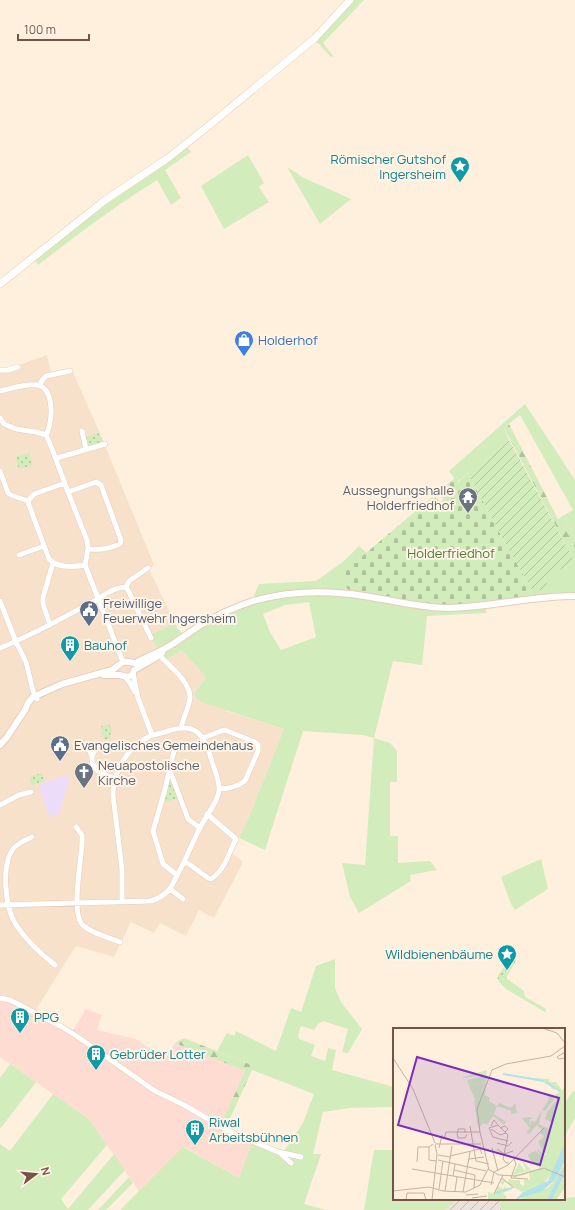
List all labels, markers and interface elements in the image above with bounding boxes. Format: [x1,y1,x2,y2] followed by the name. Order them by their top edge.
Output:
[18,16,89,42] scale bar
[24,21,56,38] text: 100 m
[330,150,446,183] place label: Römischer Gutshof Ingersheim
[449,155,471,183] place icon: Römischer Gutshof Ingersheim
[233,329,255,357] shop icon: Holderhof
[258,331,318,349] place label: Holderhof
[343,481,454,514] place label: Aussegnungshalle Holderfriedhof
[457,486,479,514] temple icon: Aussegnungshalle Holderfriedhof
[407,544,495,562] park label: Holderfriedhof
[103,594,236,627] place label: Freiwillige Feuerwehr Ingersheim
[78,599,100,627] public building icon: Freiwillige Feuerwehr Ingersheim
[59,634,81,662] building icon: Bauhof
[84,636,127,654] place label: Bauhof
[49,734,71,762] public building icon: Evangelisches Gemeindehaus
[74,736,254,754] place label: Evangelisches Gemeindehaus
[98,756,200,789] place label: Neuapostolische Kirche
[73,761,95,789] church icon: Neuapostolische Kirche
[496,943,518,971] place icon: Wildbienenbäume
[385,945,493,963] place label: Wildbienenbäume
[9,1006,31,1034] building icon: PPG
[34,1008,59,1026] place label: PPG
[393,1028,565,1200] inset map
[85,1043,107,1071] building icon: Gebrüder Lotter
[110,1045,206,1063] place label: Gebrüder Lotter
[209,1113,298,1146] place label: Riwal Arbeitsbühnen
[184,1118,206,1146] building icon: Riwal Arbeitsbühnen
[16,1154,56,1194] north arrow
[38,1165,54,1177] text: N

